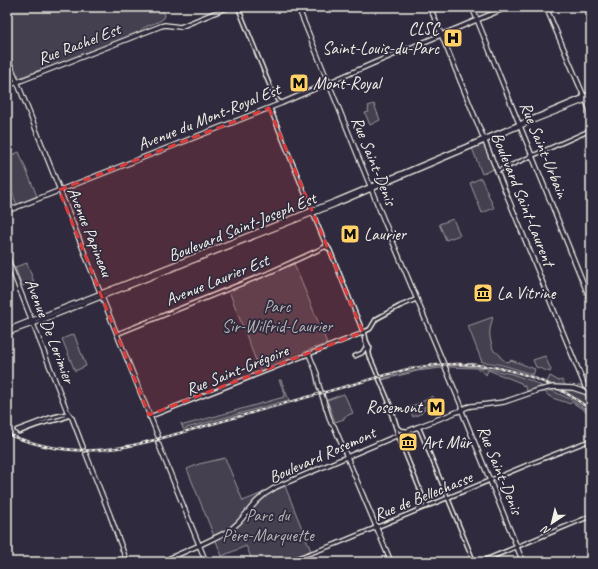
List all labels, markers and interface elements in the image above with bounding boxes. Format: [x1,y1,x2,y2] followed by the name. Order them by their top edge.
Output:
[35,18,125,69] street label: Rue Rachel Est
[322,18,441,59] place label: CLSC Saint-Louis-du-Parc
[442,27,464,49] hospital icon: CLSC Saint-Louis-du-Parc
[288,72,310,94] metro station icon: Mont-Royal
[313,73,383,94] place label: Mont-Royal
[135,78,286,155] street label: Avenue du Mont-Royal Est
[515,99,573,202] street label: Rue Saint-Urbain
[347,114,402,210] street label: Rue Saint-Denis
[487,129,560,271] street label: Boulevard Saint-Laurent
[63,184,118,281] street label: Avenue Papineau
[165,187,321,266] street label: Boulevard Saint-Joseph Est
[339,223,361,245] metro station icon: Laurier
[364,224,408,245] place label: Laurier
[162,249,274,310] street label: Avenue Laurier Est
[20,276,80,388] street label: Avenue De Lorimier
[472,282,494,304] museum icon: La Vitrine
[497,283,557,304] place label: La Vitrine
[222,296,334,337] park label: Parc Sir-Wilfrid-Laurier
[183,339,293,400] street label: Rue Saint-Grégoire
[425,396,447,418] metro station icon: Rosemont
[366,397,424,418] place label: Rosemont
[265,421,381,488] street label: Boulevard Rosemont
[473,423,528,519] street label: Rue Saint-Denis
[397,431,419,453] museum icon: Art Mûr
[422,432,473,453] place label: Art Mûr
[371,466,477,525] street label: Rue de Bellechasse
[532,503,572,543] north arrow
[222,505,315,546] park label: Parc du Père-Marquette
[538,522,553,539] text: N

